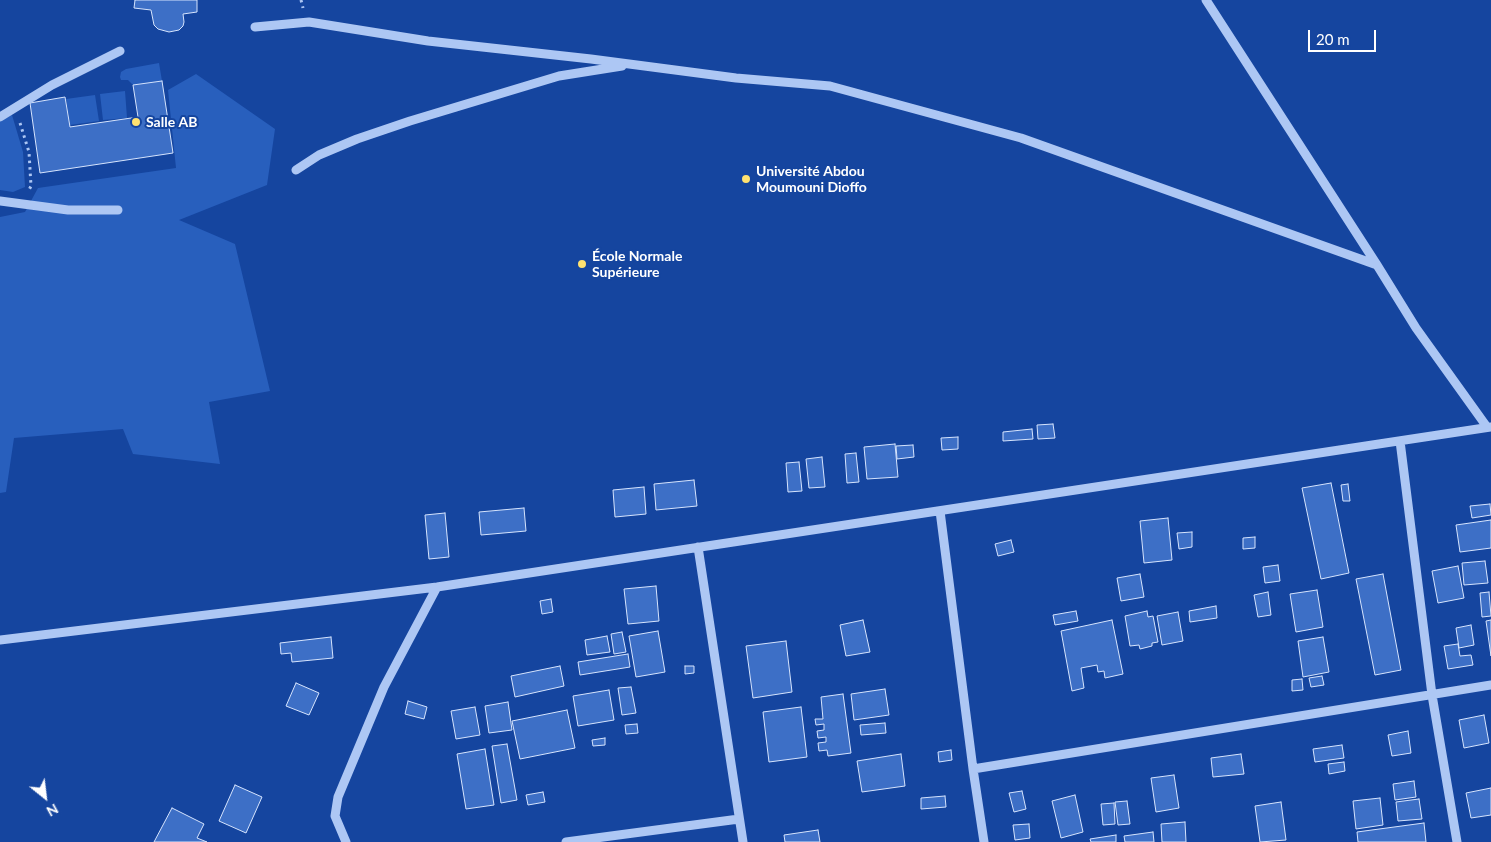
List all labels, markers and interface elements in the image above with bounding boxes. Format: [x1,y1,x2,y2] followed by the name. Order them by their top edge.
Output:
[1311,20,1378,52] scale bar
[1316,30,1350,48] text: 20 m
[146,114,197,130] place label: Salle AB
[130,116,142,128] marker: Salle AB
[756,163,867,196] place label: Université Abdou Moumouni Dioffo
[740,173,752,185] marker: Université Abdou Moumouni Dioffo
[592,248,682,280] place label: École Normale Supérieure
[576,258,588,270] marker: École Normale Supérieure
[20,772,70,822] north arrow
[44,801,61,821] text: N

